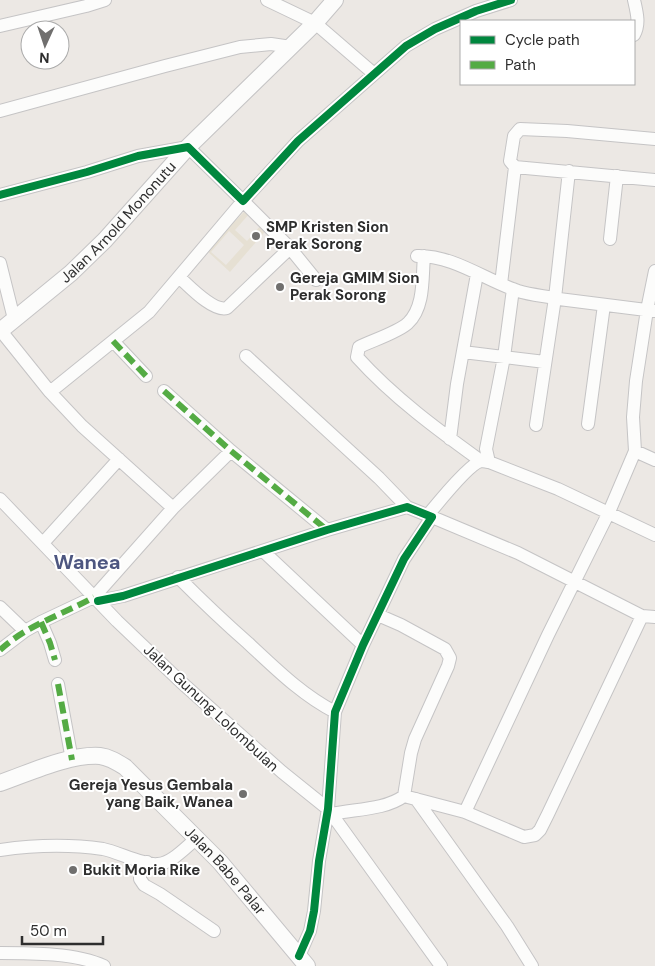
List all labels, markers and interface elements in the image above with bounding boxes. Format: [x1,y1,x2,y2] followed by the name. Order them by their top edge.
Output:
[20,20,70,70] north arrow
[460,20,635,85] legend
[505,30,580,50] text: Cycle path
[39,49,50,67] text: N
[505,55,536,75] text: Path
[56,157,180,288] street label: Jalan Arnold Mononutu
[266,217,389,254] place label: SMP Kristen Sion Perak Sorong
[250,230,262,242] marker: SMP Kristen Sion Perak Sorong
[290,268,420,305] place label: Gereja GMIM Sion Perak Sorong
[274,281,286,293] marker: Gereja GMIM Sion Perak Sorong
[53,549,121,575] district label: Wanea
[139,640,283,776] street label: Jalan Gunung Lolombulan
[69,775,233,812] place label: Gereja Yesus Gembala yang Baik, Wanea
[237,788,249,800] marker: Gereja Yesus Gembala yang Baik, Wanea
[180,822,270,920] street label: Jalan Babe Palar
[83,860,200,880] place label: Bukit Moria Rike
[67,864,79,876] marker: Bukit Moria Rike
[22,914,104,946] scale bar
[30,921,67,941] text: 50 m

